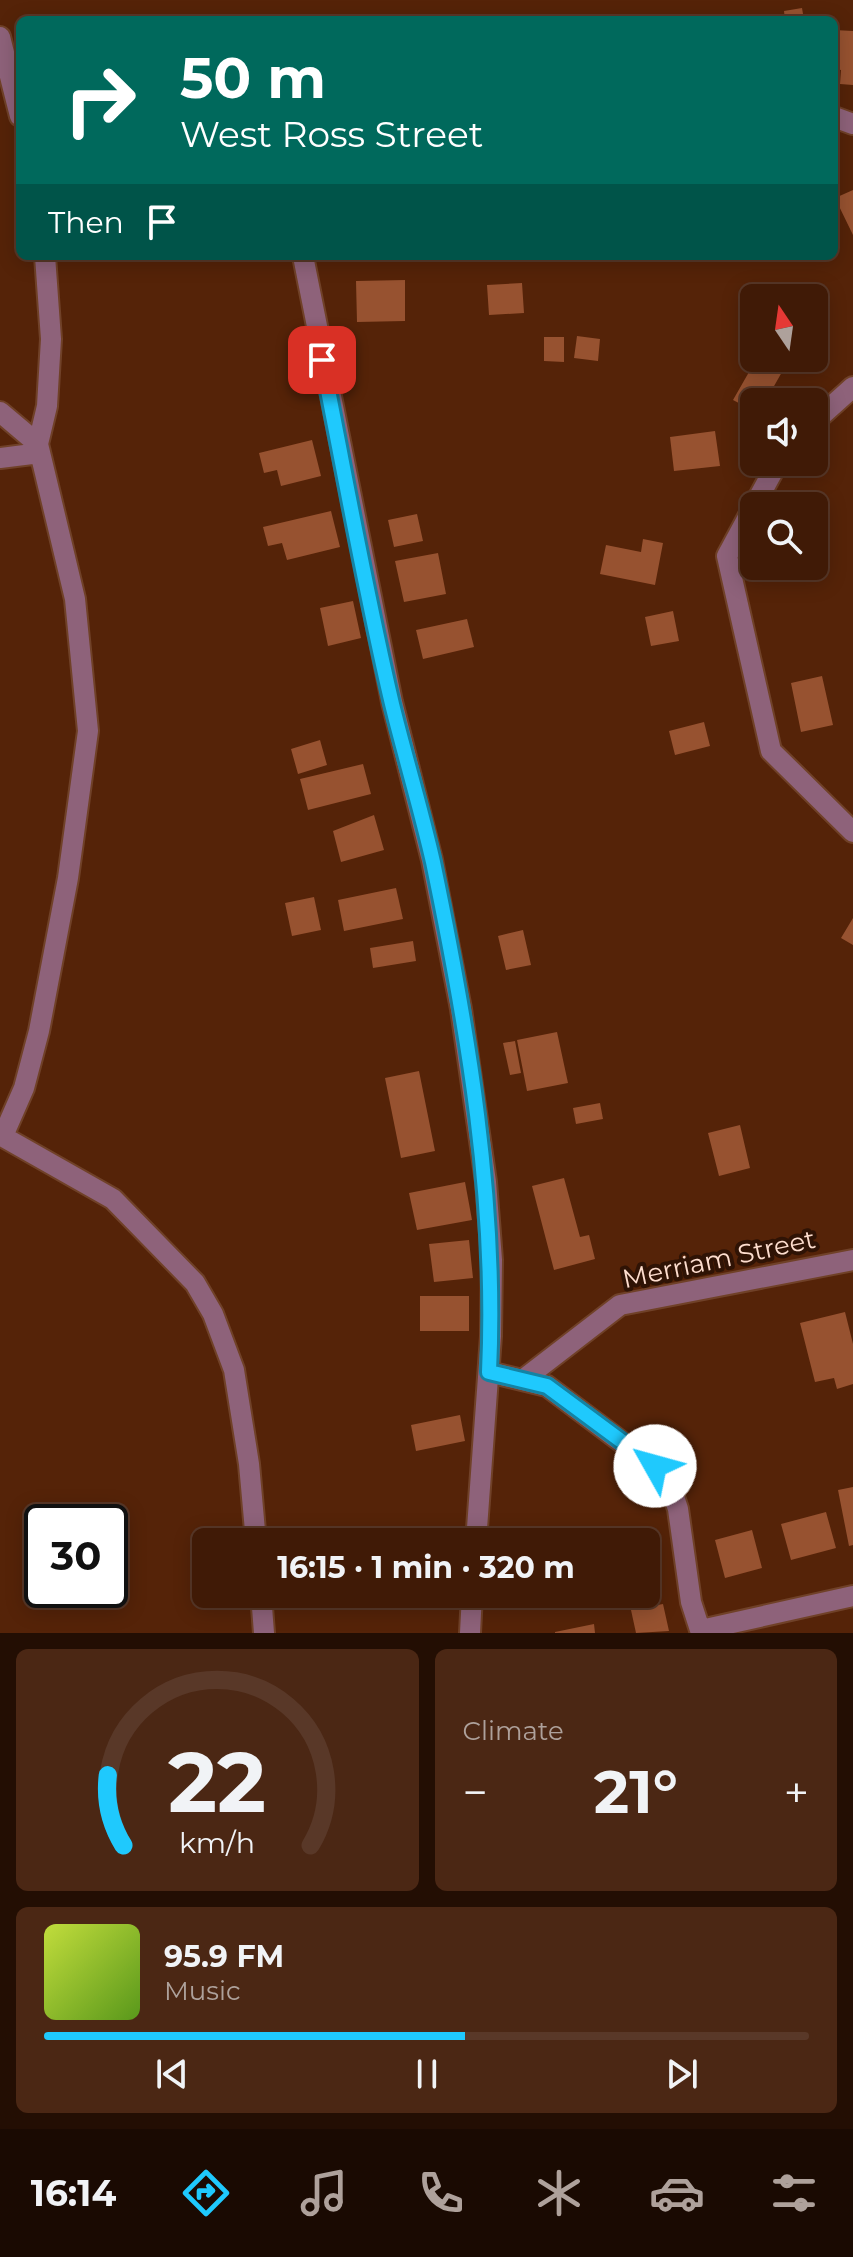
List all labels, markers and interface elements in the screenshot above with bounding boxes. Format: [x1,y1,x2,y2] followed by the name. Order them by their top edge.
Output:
[180,44,326,112] text: 50 m
[48,48,152,152] icon: right
[180,112,483,156] text: West Ross Street
[140,200,184,244] icon: arrive
[48,204,124,241] text: Then
[740,284,828,372] north arrow
[740,284,828,580] map controls
[288,326,356,394] pin
[300,338,344,382] icon: arrive
[740,388,828,476] button: sound
[740,492,828,580] button: search
[620,1223,818,1295] street label: Merriam Street
[613,1424,697,1508] position arrow
[24,1504,128,1608] speed limit sign: 30
[277,1549,575,1586] text: 16:15 · 1 min · 320 m
[463,1715,564,1747] text: Climate
[168,1731,266,1833] text: 22
[594,1755,678,1828] text: 21°
[463,1765,488,1819] text: −
[784,1765,809,1819] text: +
[179,1825,255,1860] text: km/h
[164,1938,284,1975] text: 95.9 FM
[164,1975,241,2007] text: Music
[150,2052,194,2096] icon: previous
[405,2052,449,2096] icon: pause
[660,2052,704,2096] icon: next
[178,2165,234,2221] icon: directions
[296,2165,352,2221] icon: music
[413,2165,469,2221] icon: phone
[531,2165,587,2221] icon: climate
[649,2165,705,2221] icon: car
[766,2165,822,2221] icon: filters
[31,2171,116,2215] text: 16:14

